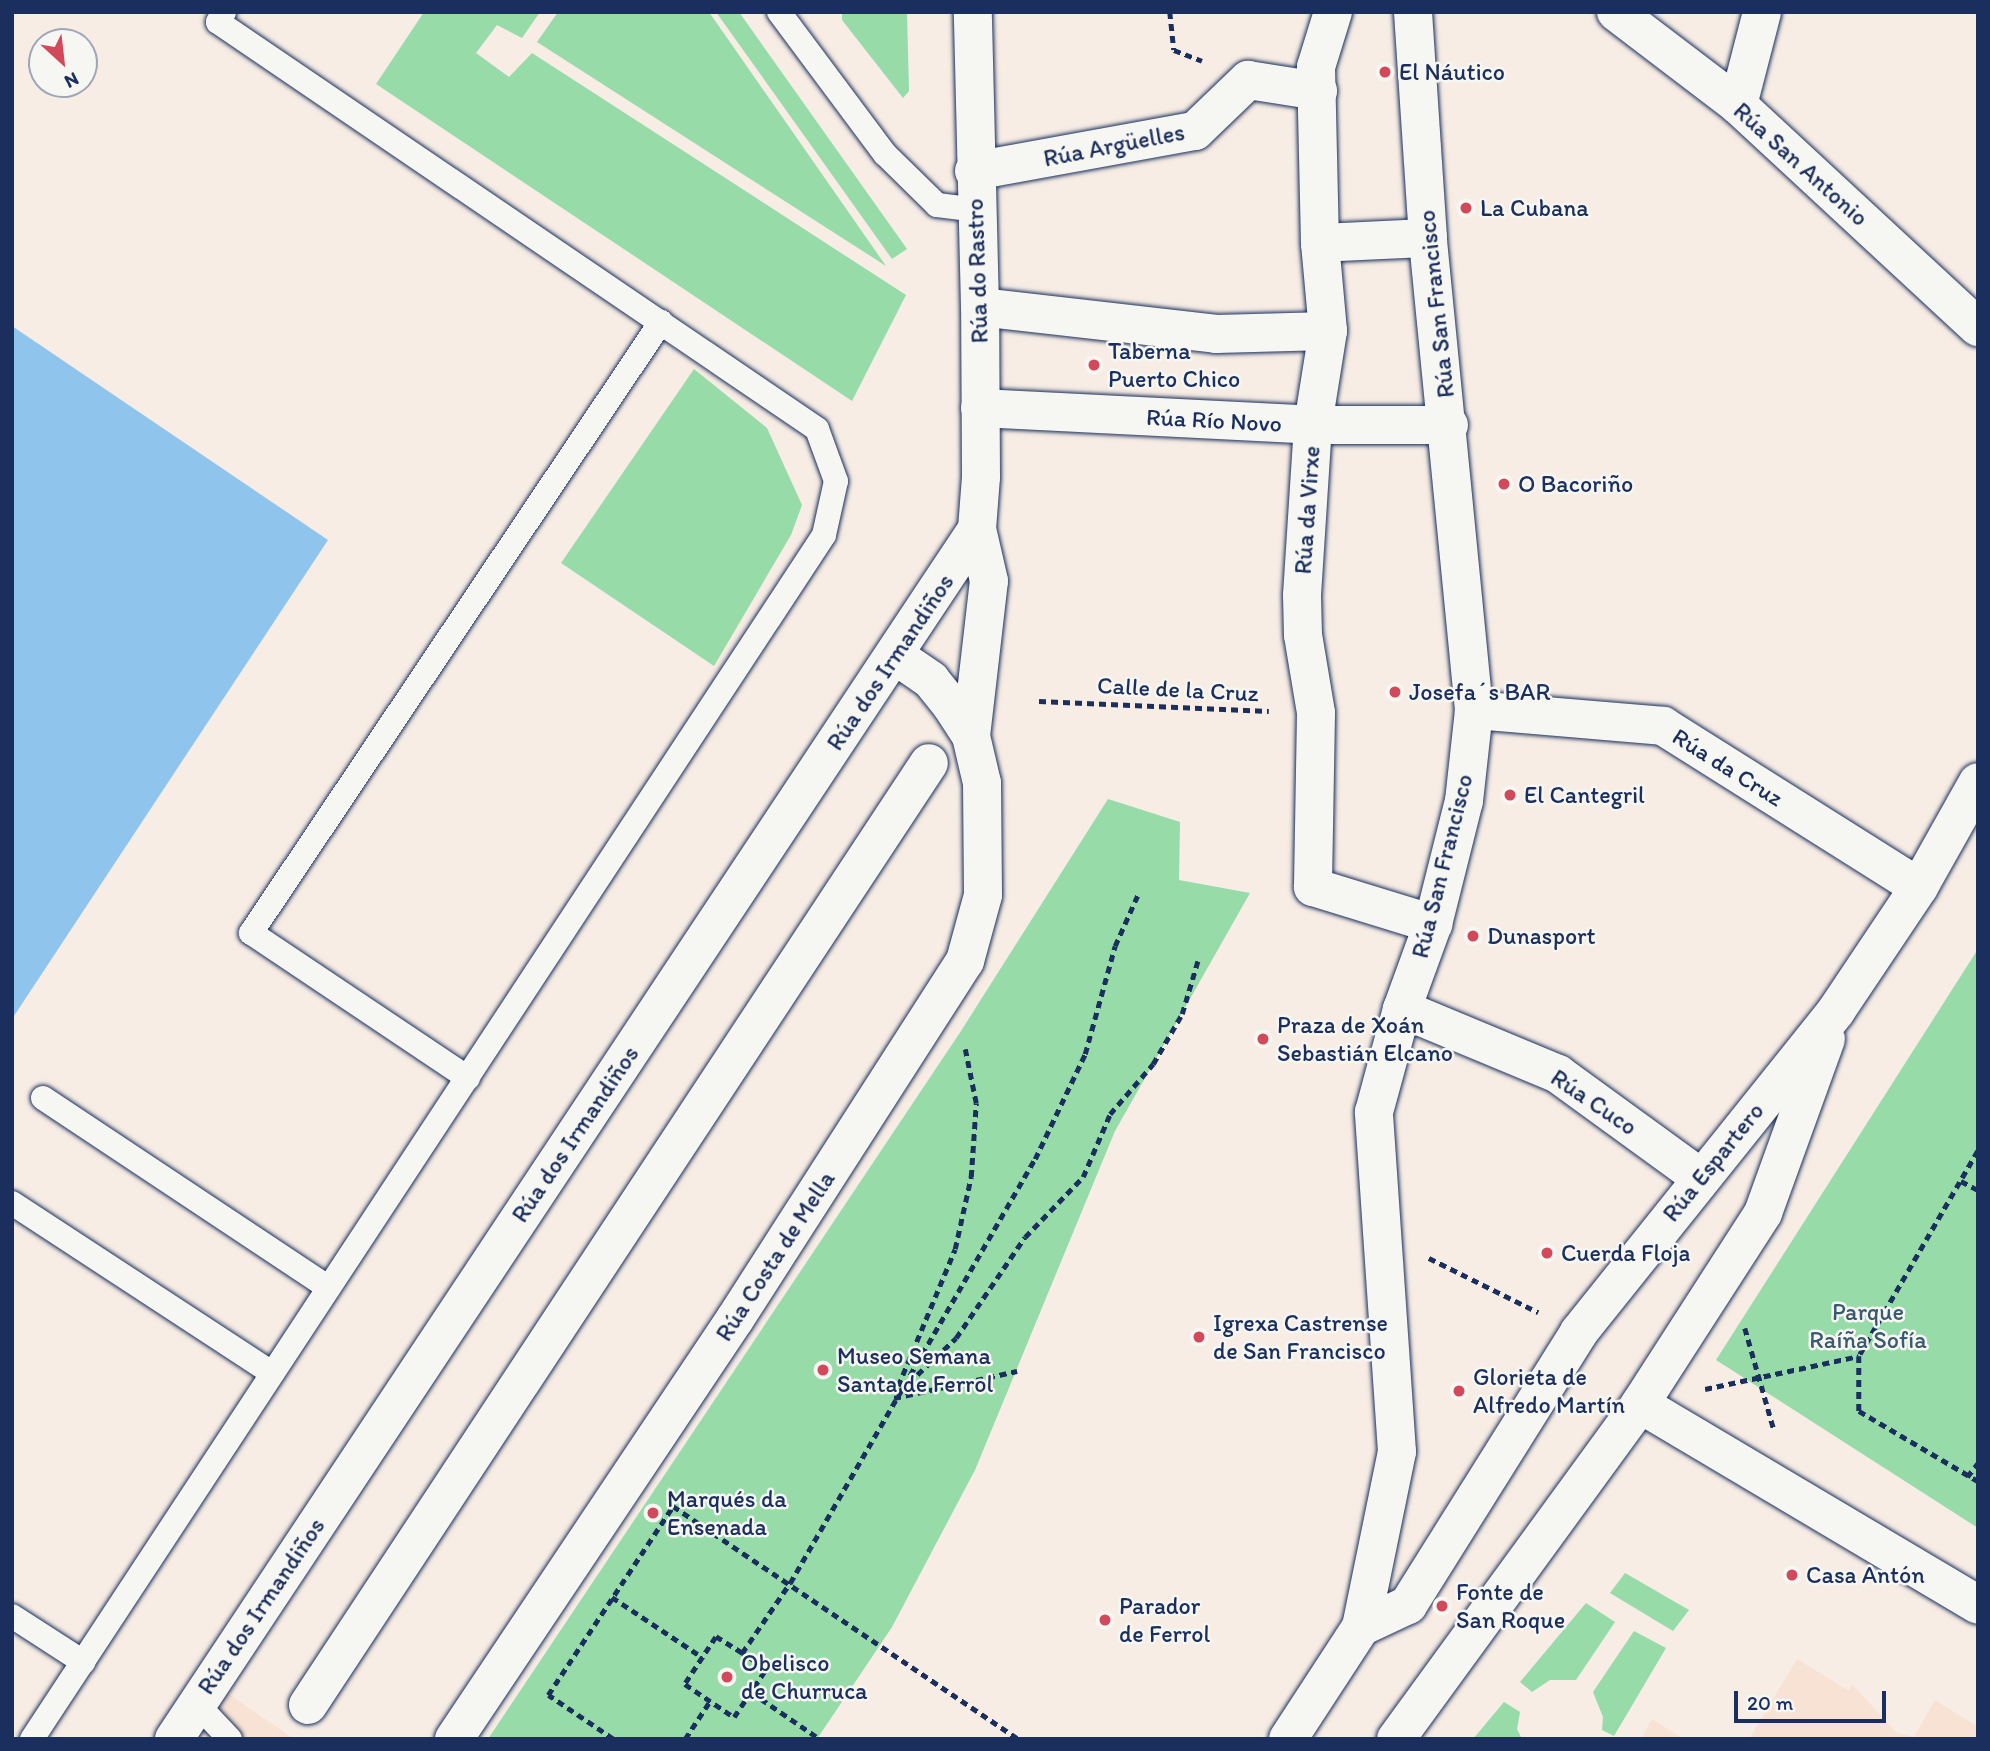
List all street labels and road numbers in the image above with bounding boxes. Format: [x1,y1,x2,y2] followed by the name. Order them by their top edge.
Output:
[1727,96,1875,232] street label: Rúa San Antonio
[1041,117,1187,173] street label: Rúa Argüelles
[960,198,994,344] street label: Rúa do Rastro
[1412,209,1460,399] street label: Rúa San Francisco
[1145,402,1283,438] street label: Rúa Río Novo
[1288,444,1326,576] street label: Rúa da Virxe
[820,568,960,756] street label: Rúa dos Irmandiños
[1096,670,1260,708] street label: Calle de la Cruz
[1667,721,1789,813] street label: Rúa da Cruz
[1405,771,1479,961] street label: Rúa San Francisco
[505,1040,645,1228] street label: Rúa dos Irmandiños
[1545,1063,1643,1141] street label: Rúa Cuco
[1656,1097,1770,1227] street label: Rúa Espartero
[710,1166,840,1346] street label: Rúa Costa de Mella
[191,1512,331,1700] street label: Rúa dos Irmandiños

